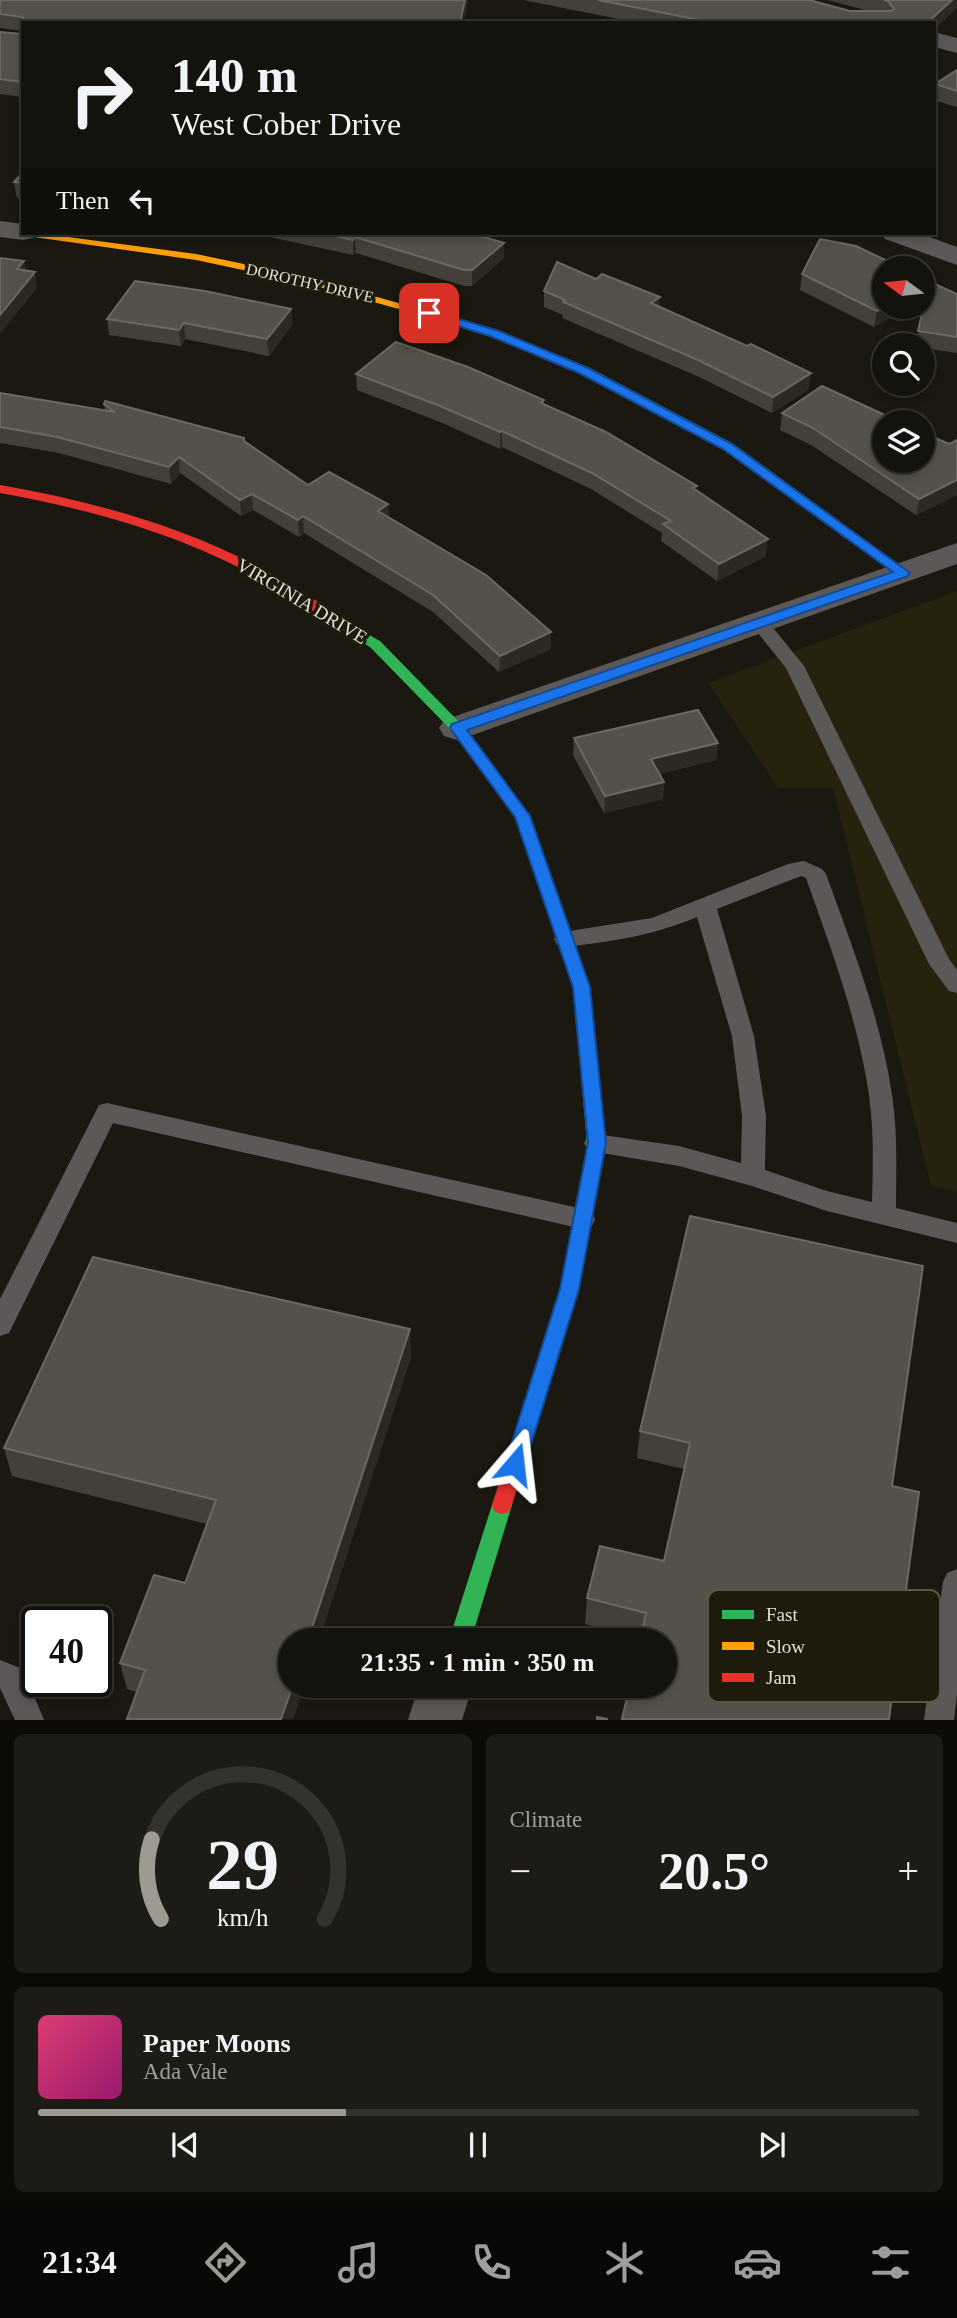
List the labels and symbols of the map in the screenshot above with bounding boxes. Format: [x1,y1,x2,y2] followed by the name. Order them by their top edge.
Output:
[872,256,934,318] north arrow
[245,260,375,306] street label: DOROTHY DRIVE
[399,283,459,343] pin
[233,554,371,648] street label: VIRGINIA DRIVE
[478,1427,552,1501] position arrow
[708,1590,940,1702] legend
[766,1604,798,1625] text: Fast
[21,1606,112,1697] speed limit sign: 40
[766,1636,805,1657] text: Slow
[766,1667,797,1688] text: Jam

